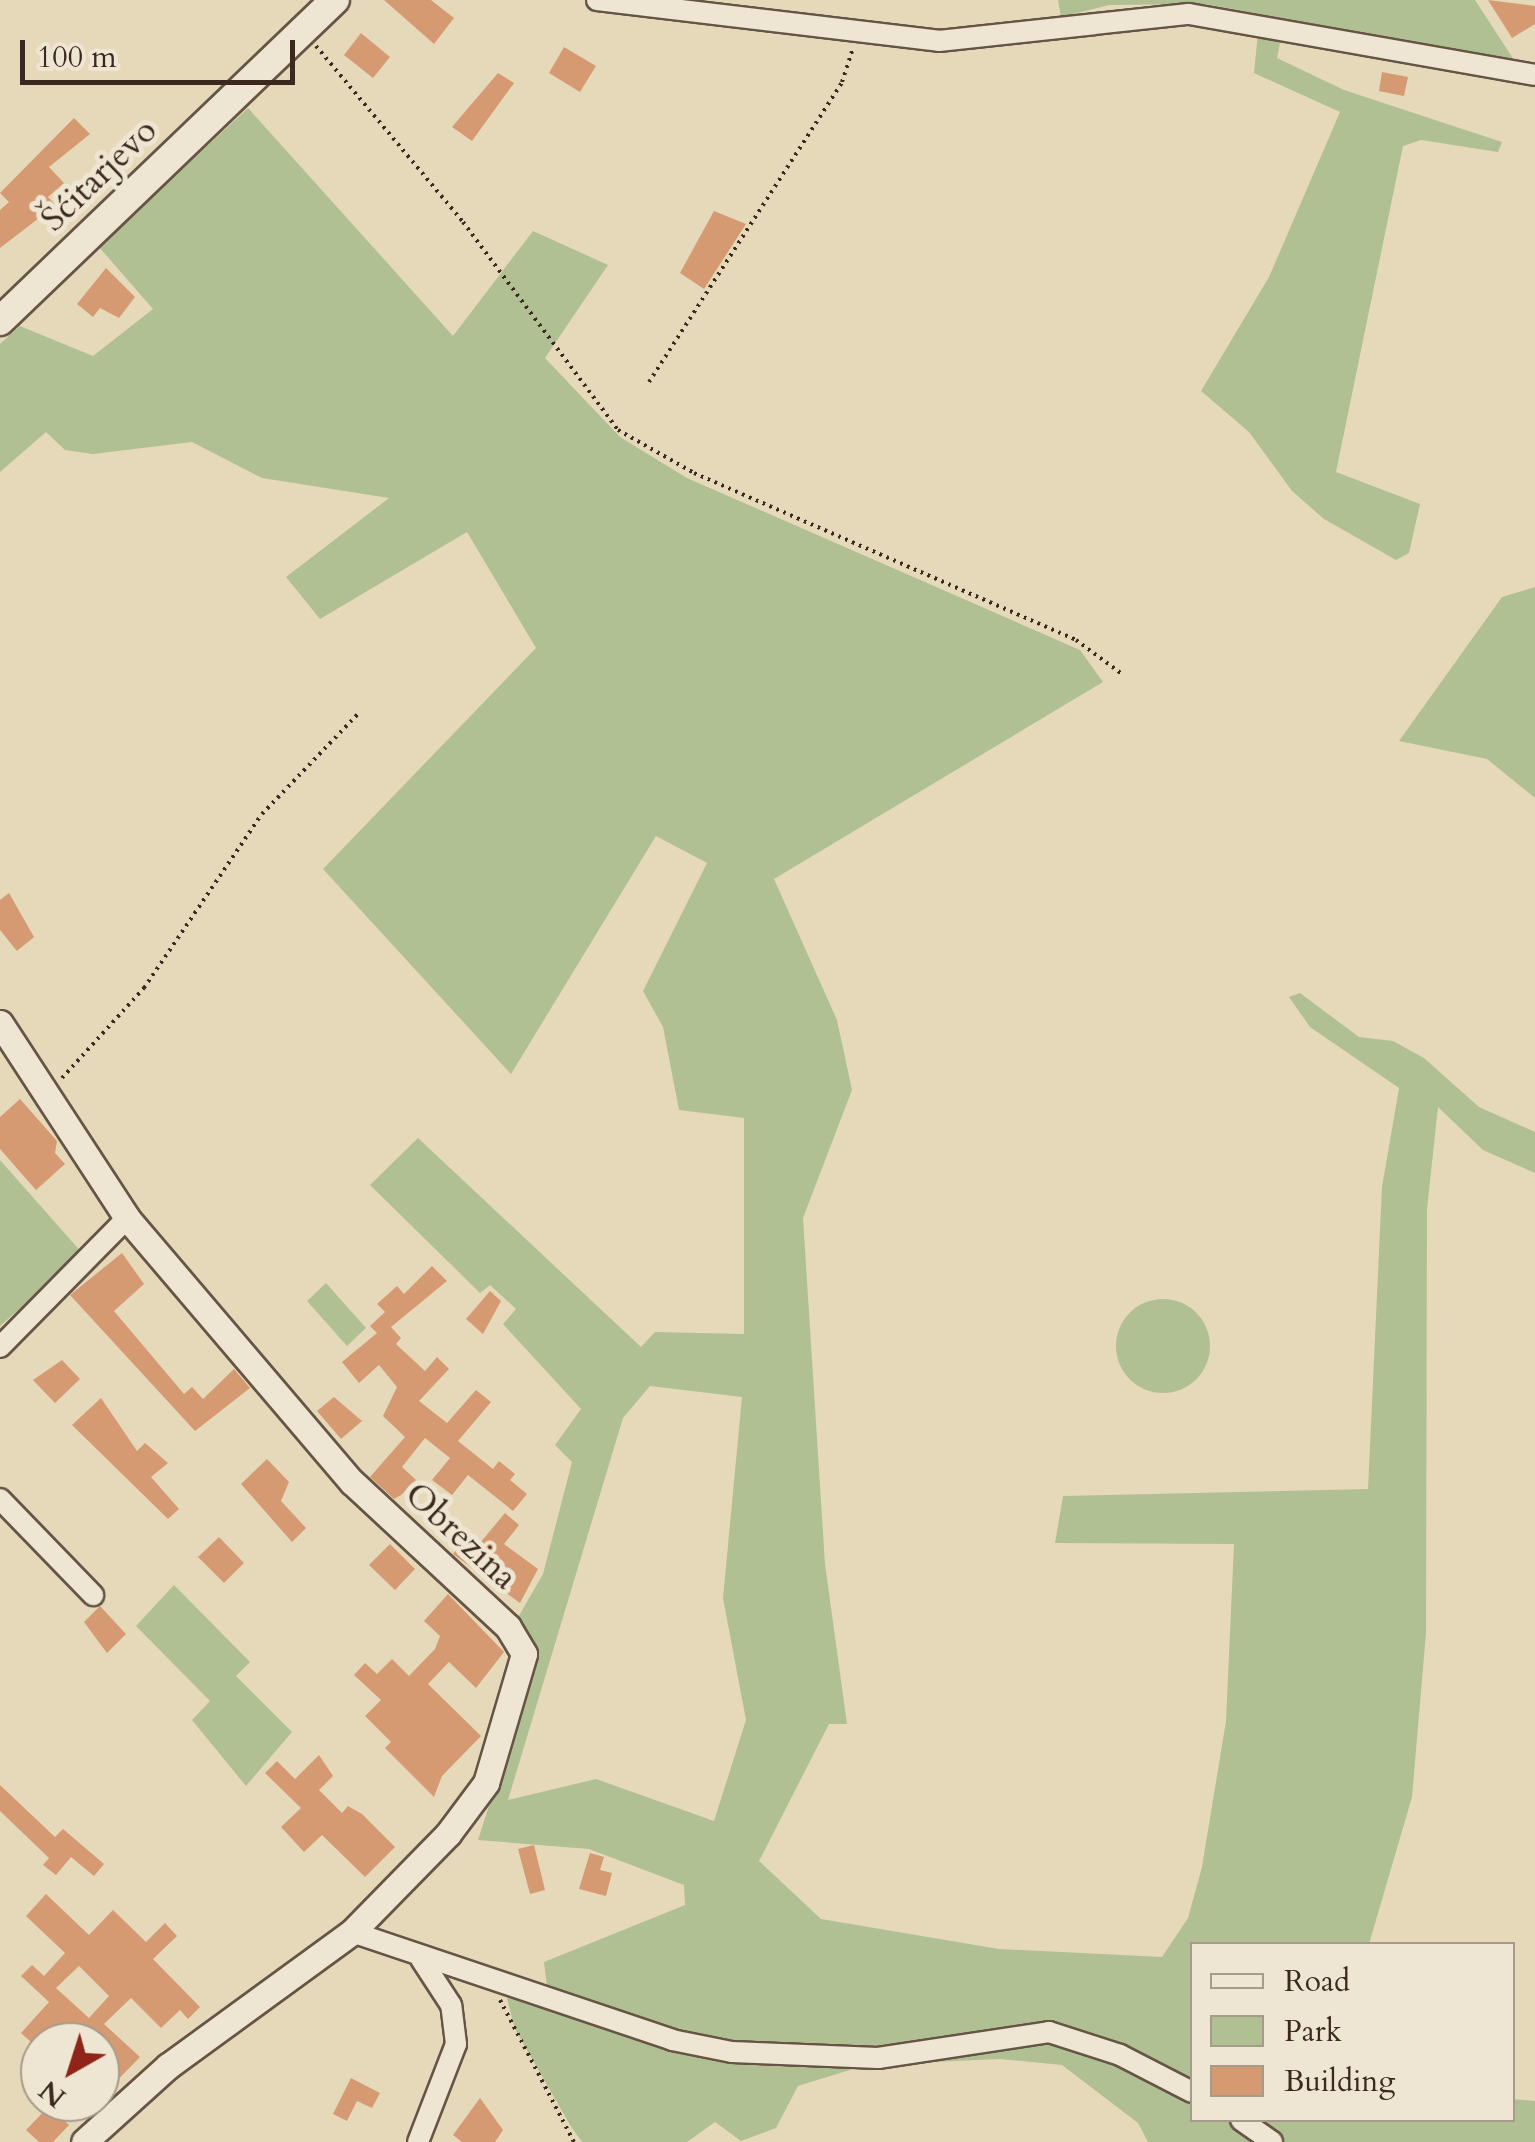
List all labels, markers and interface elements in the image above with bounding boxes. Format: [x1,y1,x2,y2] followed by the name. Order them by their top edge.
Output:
[25,20,300,82] scale bar
[37,37,117,78] text: 100 m
[32,110,166,240] street label: Šćitarjevo
[396,1474,526,1598] street label: Obrezina
[1190,1942,1515,2122] legend
[1284,1961,1350,2002] text: Road
[1284,2011,1342,2052] text: Park
[20,2022,120,2122] north arrow
[1284,2061,1395,2102] text: Building
[31,2071,74,2116] text: N

